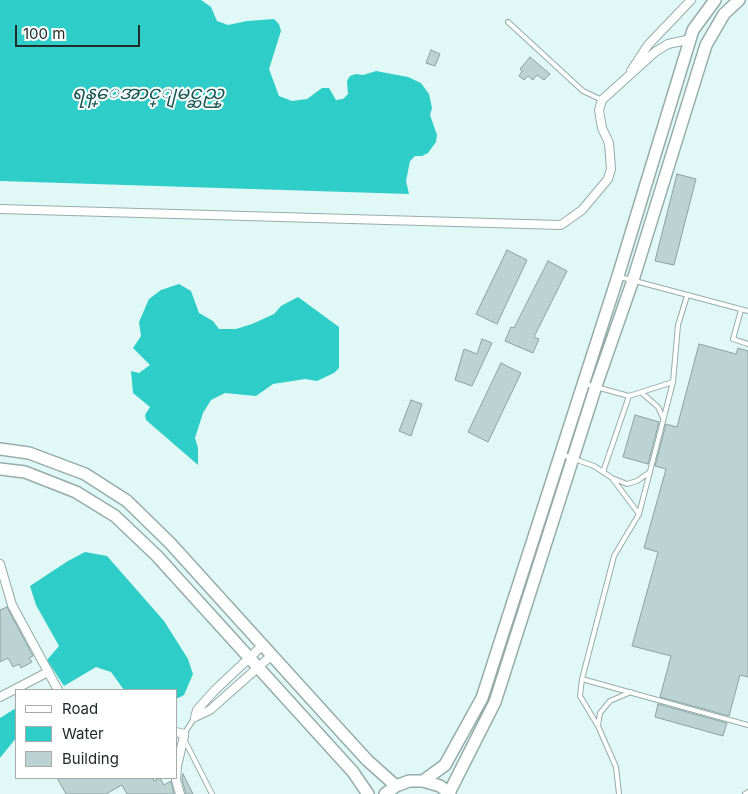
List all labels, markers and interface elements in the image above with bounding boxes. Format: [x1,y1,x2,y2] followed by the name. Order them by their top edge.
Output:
[18,15,142,47] scale bar
[23,24,65,43] text: 100 m
[72,82,224,104] water label: ရန္ေအာင္ျမင္ဆည္
[15,689,178,779] legend
[62,699,98,718] text: Road
[62,724,104,743] text: Water
[62,749,119,768] text: Building

